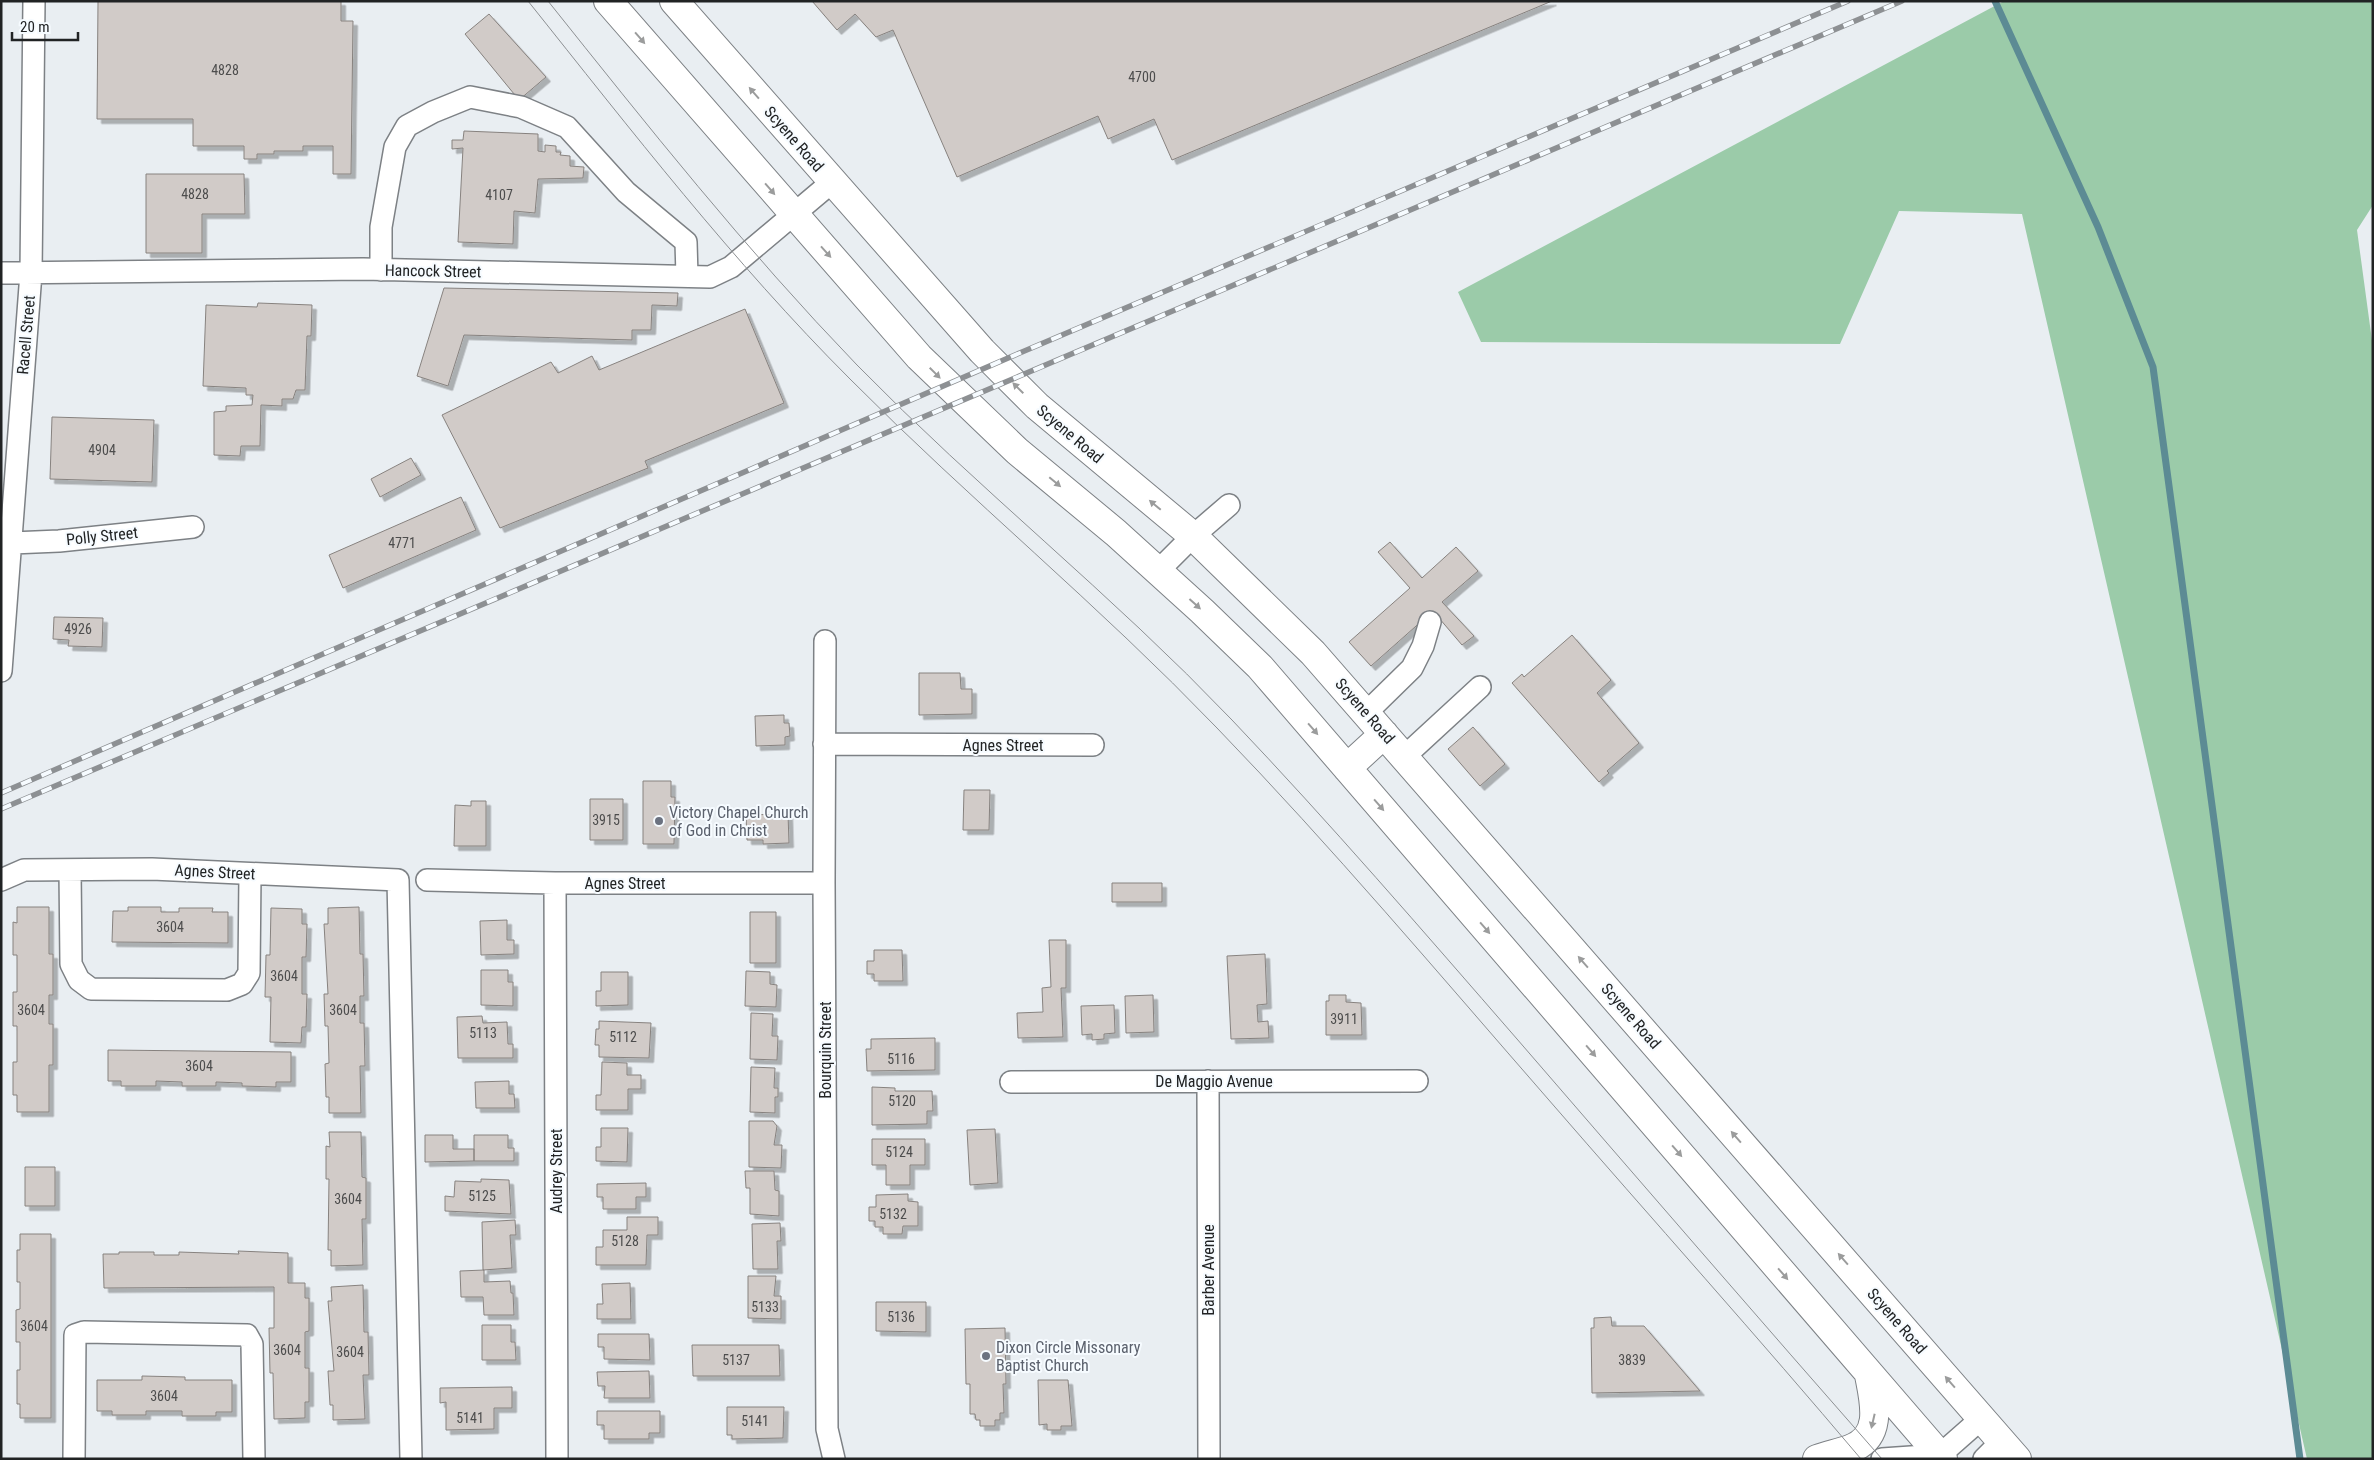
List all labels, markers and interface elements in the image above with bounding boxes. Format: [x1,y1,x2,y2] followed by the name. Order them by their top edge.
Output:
[12,10,79,42] scale bar
[20,18,50,36] text: 20 m
[634,31,645,44] one-way arrow
[211,62,239,78] house number: 4828
[1128,69,1156,85] house number: 4700
[748,87,760,99] one-way arrow
[760,102,828,176] street label: Scyene Road
[765,182,776,195] one-way arrow
[181,186,209,202] house number: 4828
[485,187,513,203] house number: 4107
[820,246,832,258] one-way arrow
[385,261,482,281] street label: Hancock Street
[13,294,39,375] street label: Racell Street
[929,367,941,379] one-way arrow
[1013,382,1025,394] one-way arrow
[1033,401,1107,467] street label: Scyene Road
[88,442,116,458] house number: 4904
[1048,477,1061,488] one-way arrow
[1149,499,1162,510] one-way arrow
[65,523,139,549] street label: Polly Street
[388,535,416,551] house number: 4771
[1188,598,1200,610] one-way arrow
[64,621,92,637] house number: 4926
[1331,674,1399,748] street label: Scyene Road
[1308,722,1319,735] one-way arrow
[963,736,1044,755] street label: Agnes Street
[1373,798,1384,811] one-way arrow
[669,803,809,840] place label: Victory Chapel Church of God in Christ
[592,812,620,828] house number: 3915
[653,815,665,827] marker: Victory Chapel Church of God in Christ
[174,860,256,884] street label: Agnes Street
[585,874,666,893] street label: Agnes Street
[156,919,184,935] house number: 3604
[1479,922,1490,934] one-way arrow
[1578,955,1589,968] one-way arrow
[270,968,298,984] house number: 3604
[1597,979,1665,1053] street label: Scyene Road
[816,1001,835,1099] street label: Bourquin Street
[17,1002,45,1018] house number: 3604
[329,1002,357,1018] house number: 3604
[1330,1011,1358,1027] house number: 3911
[469,1025,497,1041] house number: 5113
[609,1029,637,1045] house number: 5112
[1585,1045,1596,1057] one-way arrow
[887,1051,915,1067] house number: 5116
[185,1058,213,1074] house number: 3604
[1155,1072,1273,1091] street label: De Maggio Avenue
[888,1093,916,1109] house number: 5120
[547,1128,566,1213] street label: Audrey Street
[1730,1131,1742,1143] one-way arrow
[885,1144,913,1160] house number: 5124
[1671,1144,1682,1157] one-way arrow
[468,1188,496,1204] house number: 5125
[334,1191,362,1207] house number: 3604
[879,1206,907,1222] house number: 5132
[1199,1224,1218,1316] street label: Barber Avenue
[611,1233,639,1249] house number: 5128
[1837,1254,1849,1266] one-way arrow
[1777,1267,1788,1280] one-way arrow
[1863,1284,1931,1358] street label: Scyene Road
[751,1299,779,1315] house number: 5133
[887,1309,915,1325] house number: 5136
[20,1318,48,1334] house number: 3604
[996,1338,1141,1375] place label: Dixon Circle Missonary Baptist Church
[273,1342,301,1358] house number: 3604
[336,1344,364,1360] house number: 3604
[980,1350,992,1362] marker: Dixon Circle Missonary Baptist Church
[722,1352,750,1368] house number: 5137
[1618,1352,1646,1368] house number: 3839
[1944,1376,1956,1388] one-way arrow
[150,1388,178,1404] house number: 3604
[456,1410,484,1426] house number: 5141
[741,1413,769,1429] house number: 5141
[1869,1413,1877,1428] one-way arrow

